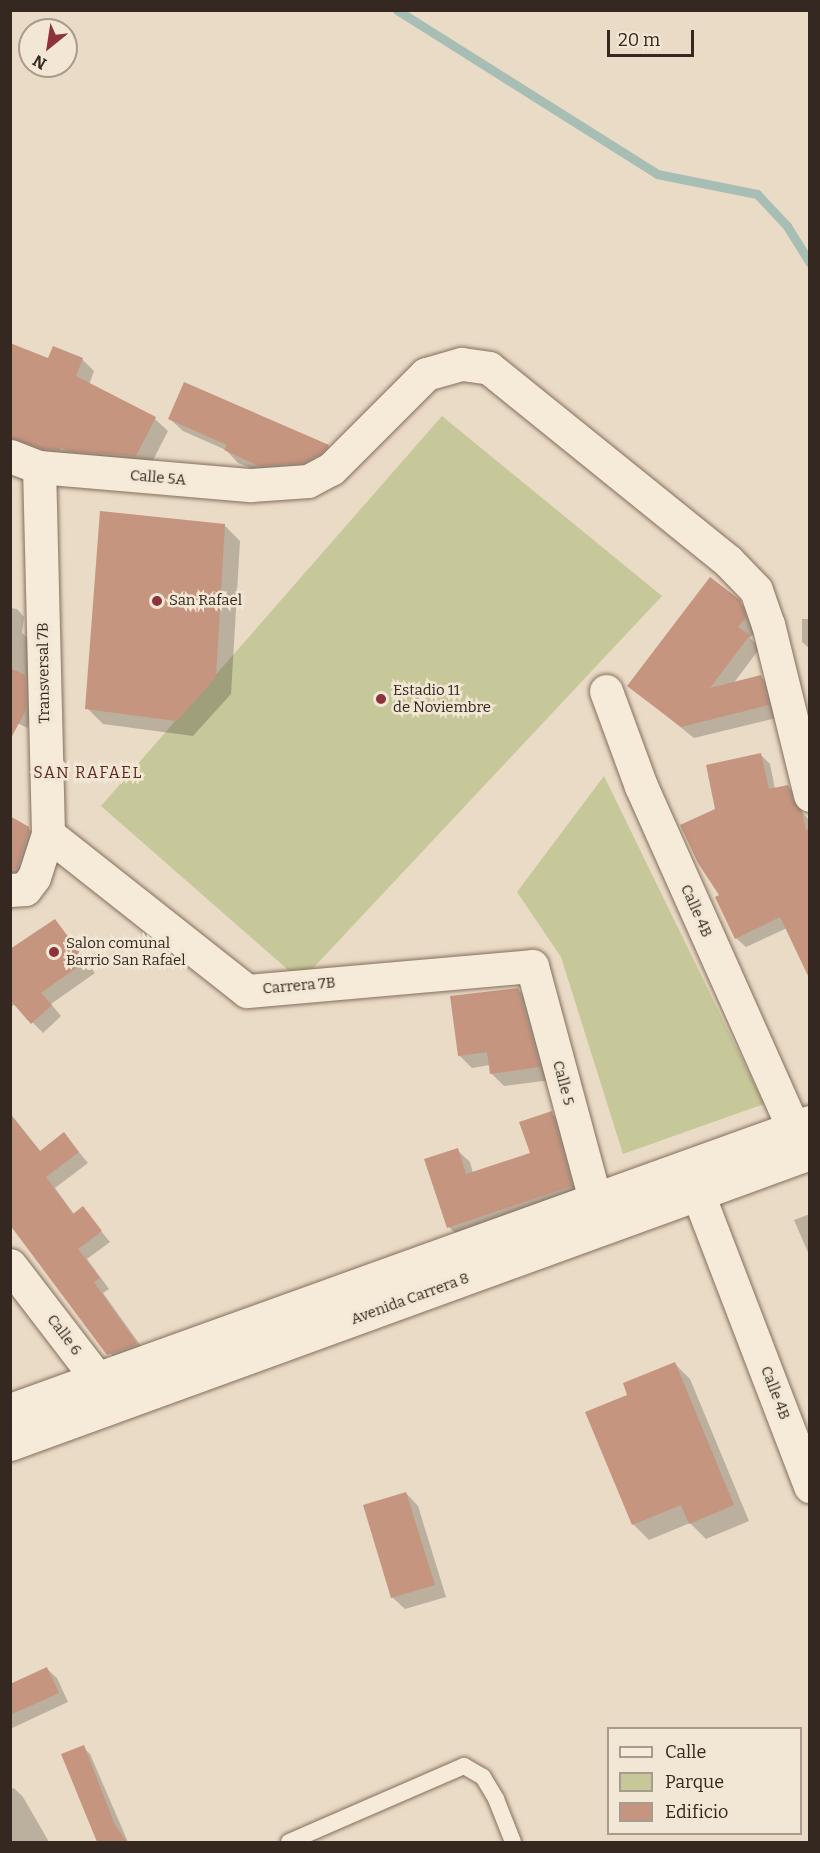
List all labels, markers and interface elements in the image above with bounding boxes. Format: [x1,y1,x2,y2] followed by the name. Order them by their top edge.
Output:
[18,18,78,78] north arrow
[610,18,697,56] scale bar
[618,29,660,51] text: 20 m
[30,51,50,74] text: N
[129,467,187,489] street label: Calle 5A
[169,592,242,610] place label: San Rafael
[150,594,164,608] marker: San Rafael
[34,622,54,724] street label: Transversal 7B
[393,681,491,716] place label: Estadio 11 de Noviembre
[374,692,388,706] marker: Estadio 11 de Noviembre
[33,763,143,783] district label: SAN RAFAEL
[676,882,716,940] street label: Calle 4B
[66,934,186,969] place label: Salon comunal Barrio San Rafael
[47,945,61,959] marker: Salon comunal Barrio San Rafael
[262,974,336,998] street label: Carrera 7B
[548,1059,578,1107] street label: Calle 5
[348,1269,472,1329] street label: Avenida Carrera 8
[43,1311,85,1359] street label: Calle 6
[757,1364,793,1422] street label: Calle 4B
[607,1727,802,1835] legend
[665,1741,706,1763] text: Calle
[665,1771,724,1793] text: Parque
[665,1801,728,1823] text: Edificio

